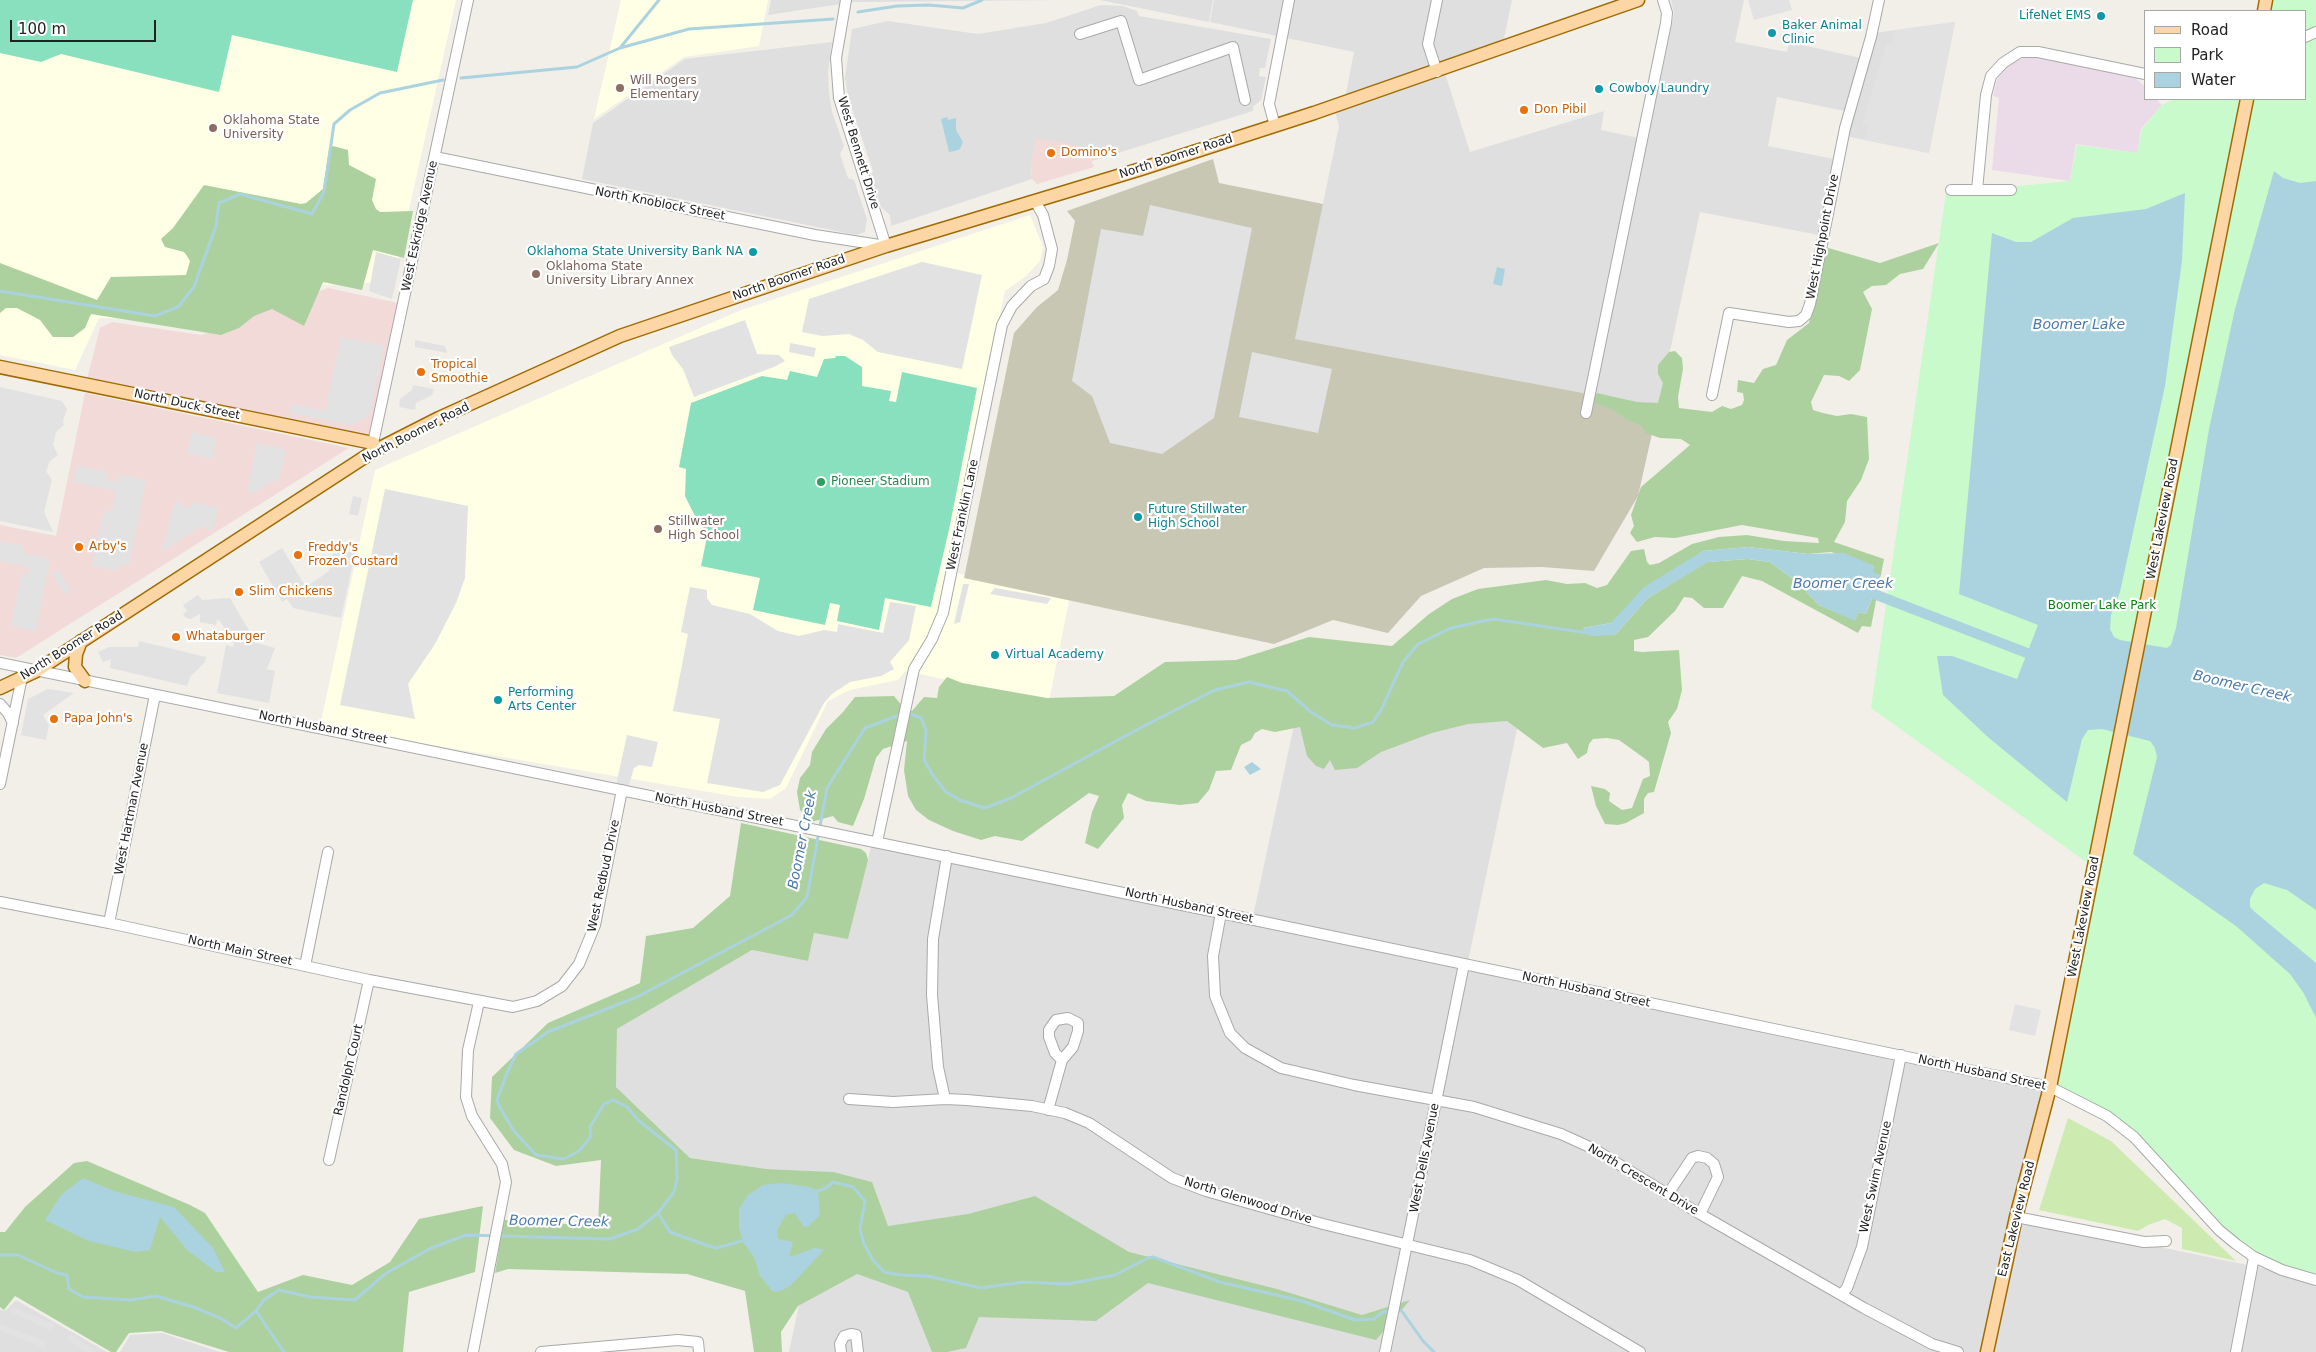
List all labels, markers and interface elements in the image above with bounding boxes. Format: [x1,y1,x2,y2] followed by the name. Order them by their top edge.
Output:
[2019,9,2091,23] place label: LifeNet EMS
[12,10,159,42] scale bar
[2095,10,2107,22] marker: LifeNet EMS
[2144,10,2306,100] legend
[1782,19,1862,47] place label: Baker Animal Clinic
[18,20,66,38] text: 100 m
[2191,21,2229,39] text: Road
[1766,27,1778,39] marker: Baker Animal Clinic
[2191,46,2223,64] text: Park
[2191,71,2235,89] text: Water
[630,74,699,102] place label: Will Rogers Elementary
[614,82,626,94] marker: Will Rogers Elementary
[1609,82,1709,96] place label: Cowboy Laundry
[1593,83,1605,95] marker: Cowboy Laundry
[834,95,882,211] street label: West Bennett Drive
[1534,103,1587,117] place label: Don Pibil
[1518,104,1530,116] marker: Don Pibil
[223,114,320,142] place label: Oklahoma State University
[207,122,219,134] marker: Oklahoma State University
[1118,132,1234,182] street label: North Boomer Road
[1061,146,1117,160] place label: Domino's
[1045,147,1057,159] marker: Domino's
[399,159,441,293] street label: West Eskridge Avenue
[1804,173,1842,301] street label: West Highpoint Drive
[594,184,726,224] street label: North Knoblock Street
[527,245,743,259] place label: Oklahoma State University Bank NA
[747,246,759,258] marker: Oklahoma State University Bank NA
[731,252,847,304] street label: North Boomer Road
[546,260,694,288] place label: Oklahoma State University Library Annex
[530,268,542,280] marker: Oklahoma State University Library Annex
[2033,317,2125,333] water label: Boomer Lake
[431,358,488,386] place label: Tropical Smoothie
[415,366,427,378] marker: Tropical Smoothie
[133,387,241,423] street label: North Duck Street
[360,400,472,466] street label: North Boomer Road
[2144,457,2182,581] street label: West Lakeview Road
[944,458,982,572] street label: West Franklin Lane
[831,475,930,489] place label: Pioneer Stadium
[815,476,827,488] marker: Pioneer Stadium
[1148,503,1247,531] place label: Future Stillwater High School
[1132,511,1144,523] marker: Future Stillwater High School
[668,515,739,543] place label: Stillwater High School
[652,523,664,535] marker: Stillwater High School
[89,540,126,554] place label: Arby's
[73,541,85,553] marker: Arby's
[308,541,398,569] place label: Freddy's Frozen Custard
[292,549,304,561] marker: Freddy's Frozen Custard
[1793,576,1893,592] water label: Boomer Creek
[249,585,332,599] place label: Slim Chickens
[233,586,245,598] marker: Slim Chickens
[2048,599,2156,613] park label: Boomer Lake Park
[18,609,126,683] street label: North Boomer Road
[186,630,265,644] place label: Whataburger
[170,631,182,643] marker: Whataburger
[1005,648,1104,662] place label: Virtual Academy
[989,649,1001,661] marker: Virtual Academy
[2191,668,2293,706] water label: Boomer Creek
[508,686,576,714] place label: Performing Arts Center
[492,694,504,706] marker: Performing Arts Center
[257,708,389,748] street label: North Husband Street
[64,712,132,726] place label: Papa John's
[48,713,60,725] marker: Papa John's
[112,742,152,876] street label: West Hartman Avenue
[785,789,821,891] water label: Boomer Creek
[653,790,785,830] street label: North Husband Street
[585,818,623,934] street label: West Redbud Drive
[2065,855,2103,979] street label: West Lakeview Road
[1124,885,1254,927] street label: North Husband Street
[187,933,293,969] street label: North Main Street
[1521,969,1651,1011] street label: North Husband Street
[331,1023,367,1117] street label: Randolph Court
[1917,1052,2047,1094] street label: North Husband Street
[1407,1102,1443,1214] street label: West Dells Avenue
[1857,1120,1895,1234] street label: West Swim Avenue
[1585,1141,1701,1219] street label: North Crescent Drive
[1996,1159,2038,1279] street label: East Lakeview Road
[1182,1175,1314,1227] street label: North Glenwood Drive
[509,1213,609,1231] water label: Boomer Creek

